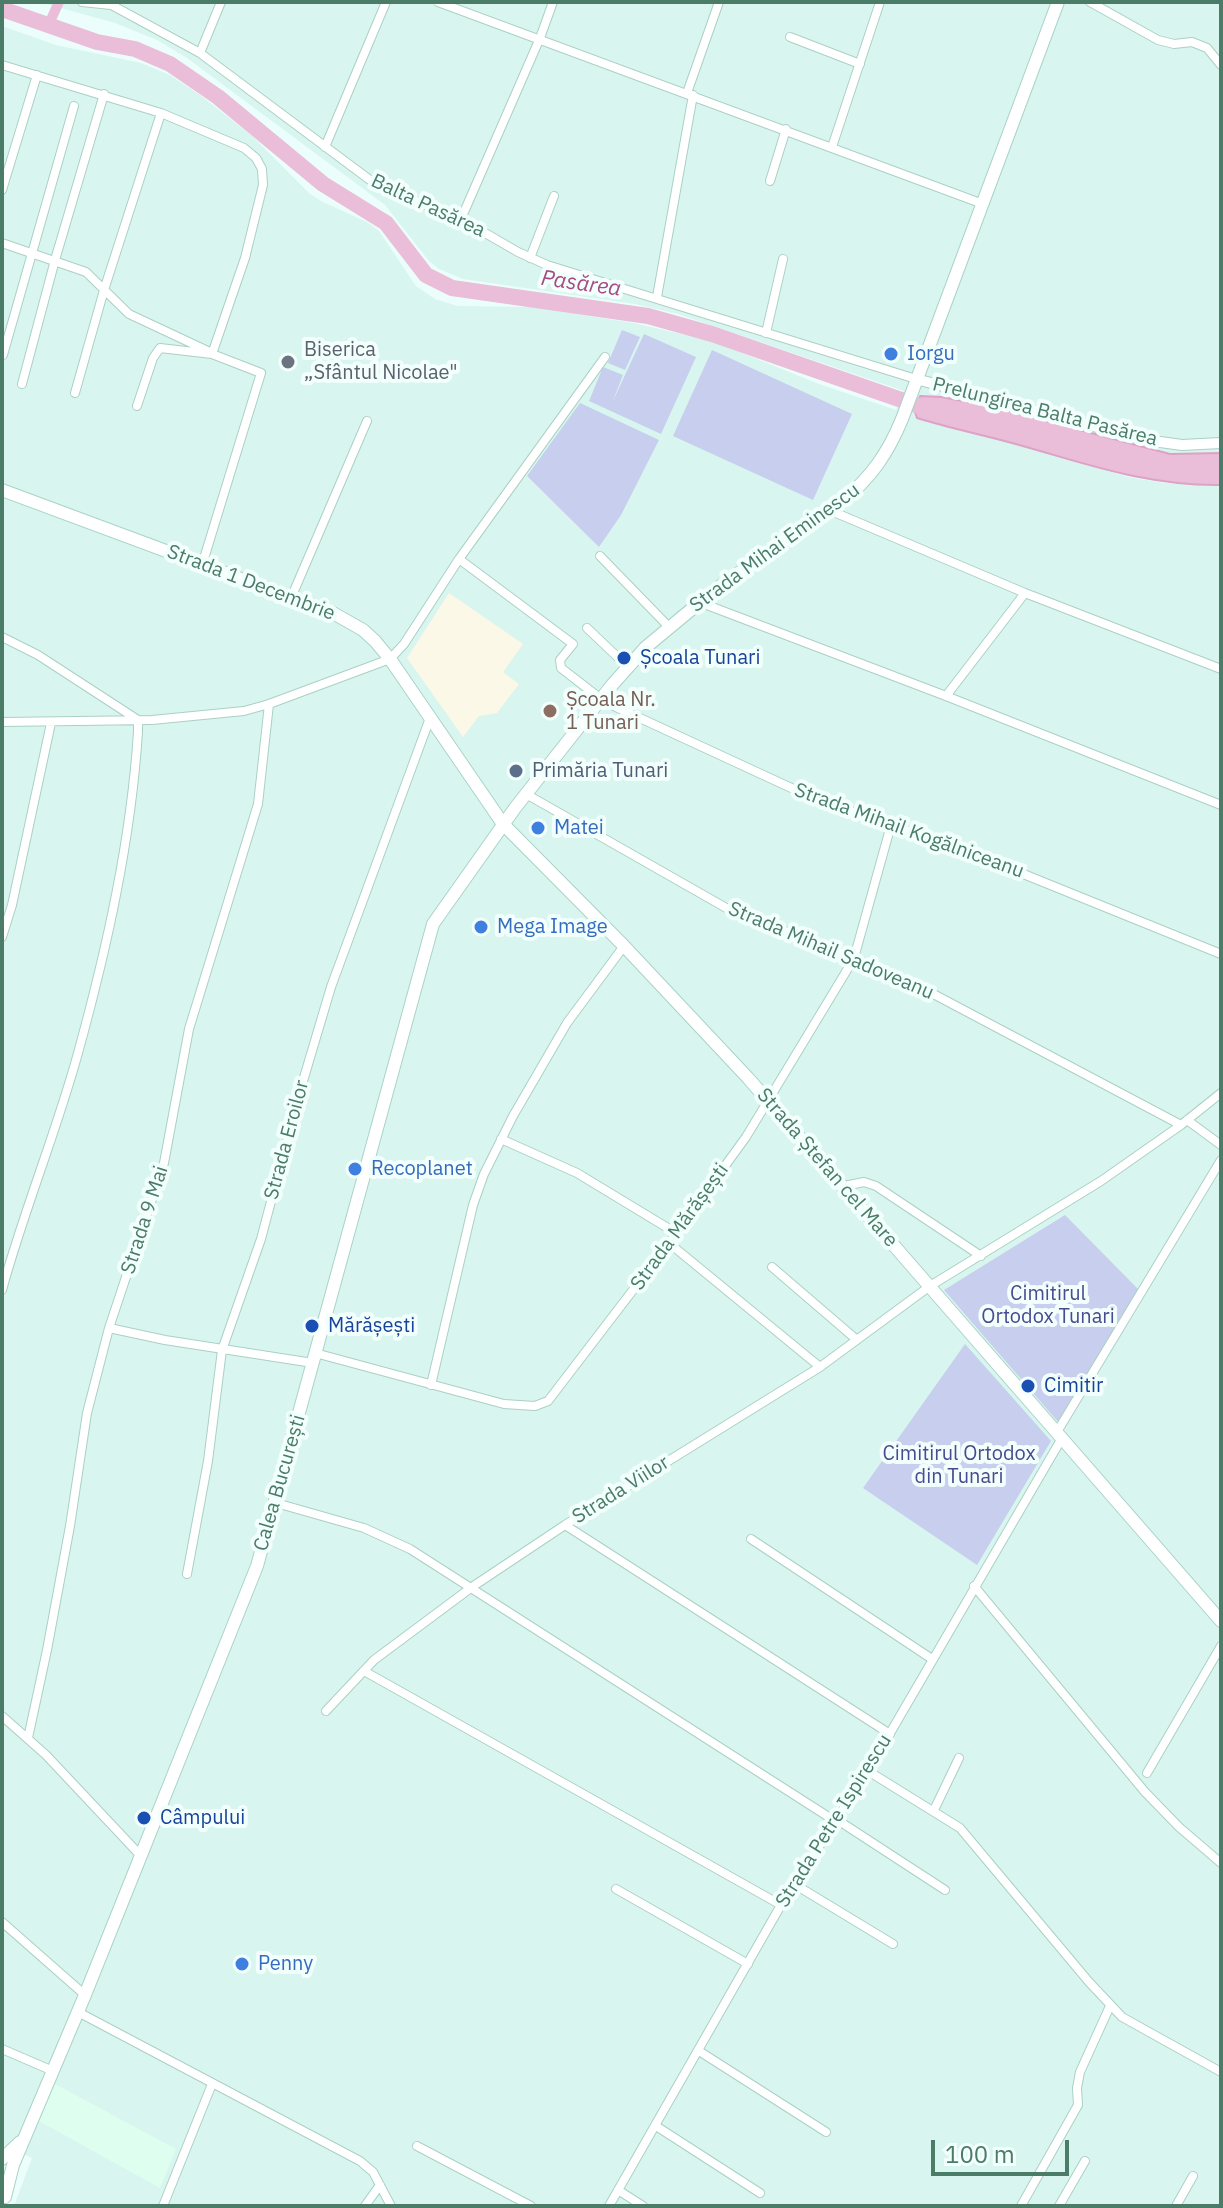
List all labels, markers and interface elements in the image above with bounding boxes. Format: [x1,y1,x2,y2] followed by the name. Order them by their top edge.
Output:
[367,169,489,243] street label: Balta Pasărea
[539,265,623,303] water label: Pasărea
[304,338,458,385] place label: Biserica „Sfântul Nicolae"
[907,342,955,366] place label: Iorgu
[882,345,900,363] marker: Iorgu
[279,353,297,371] marker: Biserica „Sfântul Nicolae"
[930,372,1160,452] street label: Prelungirea Balta Pasărea
[685,478,865,618] street label: Strada Mihai Eminescu
[164,540,338,626] street label: Strada 1 Decembrie
[640,646,760,670] place label: Școala Tunari
[615,649,633,667] marker: Școala Tunari
[566,688,656,735] place label: Școala Nr. 1 Tunari
[541,702,559,720] marker: Școala Nr. 1 Tunari
[532,759,668,783] place label: Primăria Tunari
[507,762,525,780] marker: Primăria Tunari
[791,778,1027,884] street label: Strada Mihail Kogălniceanu
[554,816,604,840] place label: Matei
[529,819,547,837] marker: Matei
[725,897,937,1005] street label: Strada Mihail Sadoveanu
[497,915,608,939] place label: Mega Image
[472,918,490,936] marker: Mega Image
[260,1078,314,1202] street label: Strada Eroilor
[751,1084,903,1252] street label: Strada Ștefan cel Mare
[371,1157,473,1181] place label: Recoplanet
[626,1159,734,1295] street label: Strada Mărășești
[346,1160,364,1178] marker: Recoplanet
[116,1163,174,1277] street label: Strada 9 Mai
[981,1282,1115,1329] park label: Cimitirul Ortodox Tunari
[328,1314,415,1338] place label: Mărășești
[303,1317,321,1335] marker: Mărășești
[1044,1374,1103,1398] place label: Cimitir
[1019,1377,1037,1395] marker: Cimitir
[249,1412,311,1554] street label: Calea București
[882,1442,1036,1489] park label: Cimitirul Ortodox din Tunari
[568,1451,674,1529] street label: Strada Viilor
[771,1730,897,1912] street label: Strada Petre Ispirescu
[160,1806,245,1830] place label: Câmpului
[135,1809,153,1827] marker: Câmpului
[258,1952,313,1976] place label: Penny
[233,1955,251,1973] marker: Penny
[935,2124,1073,2174] scale bar
[945,2138,1015,2170] text: 100 m

